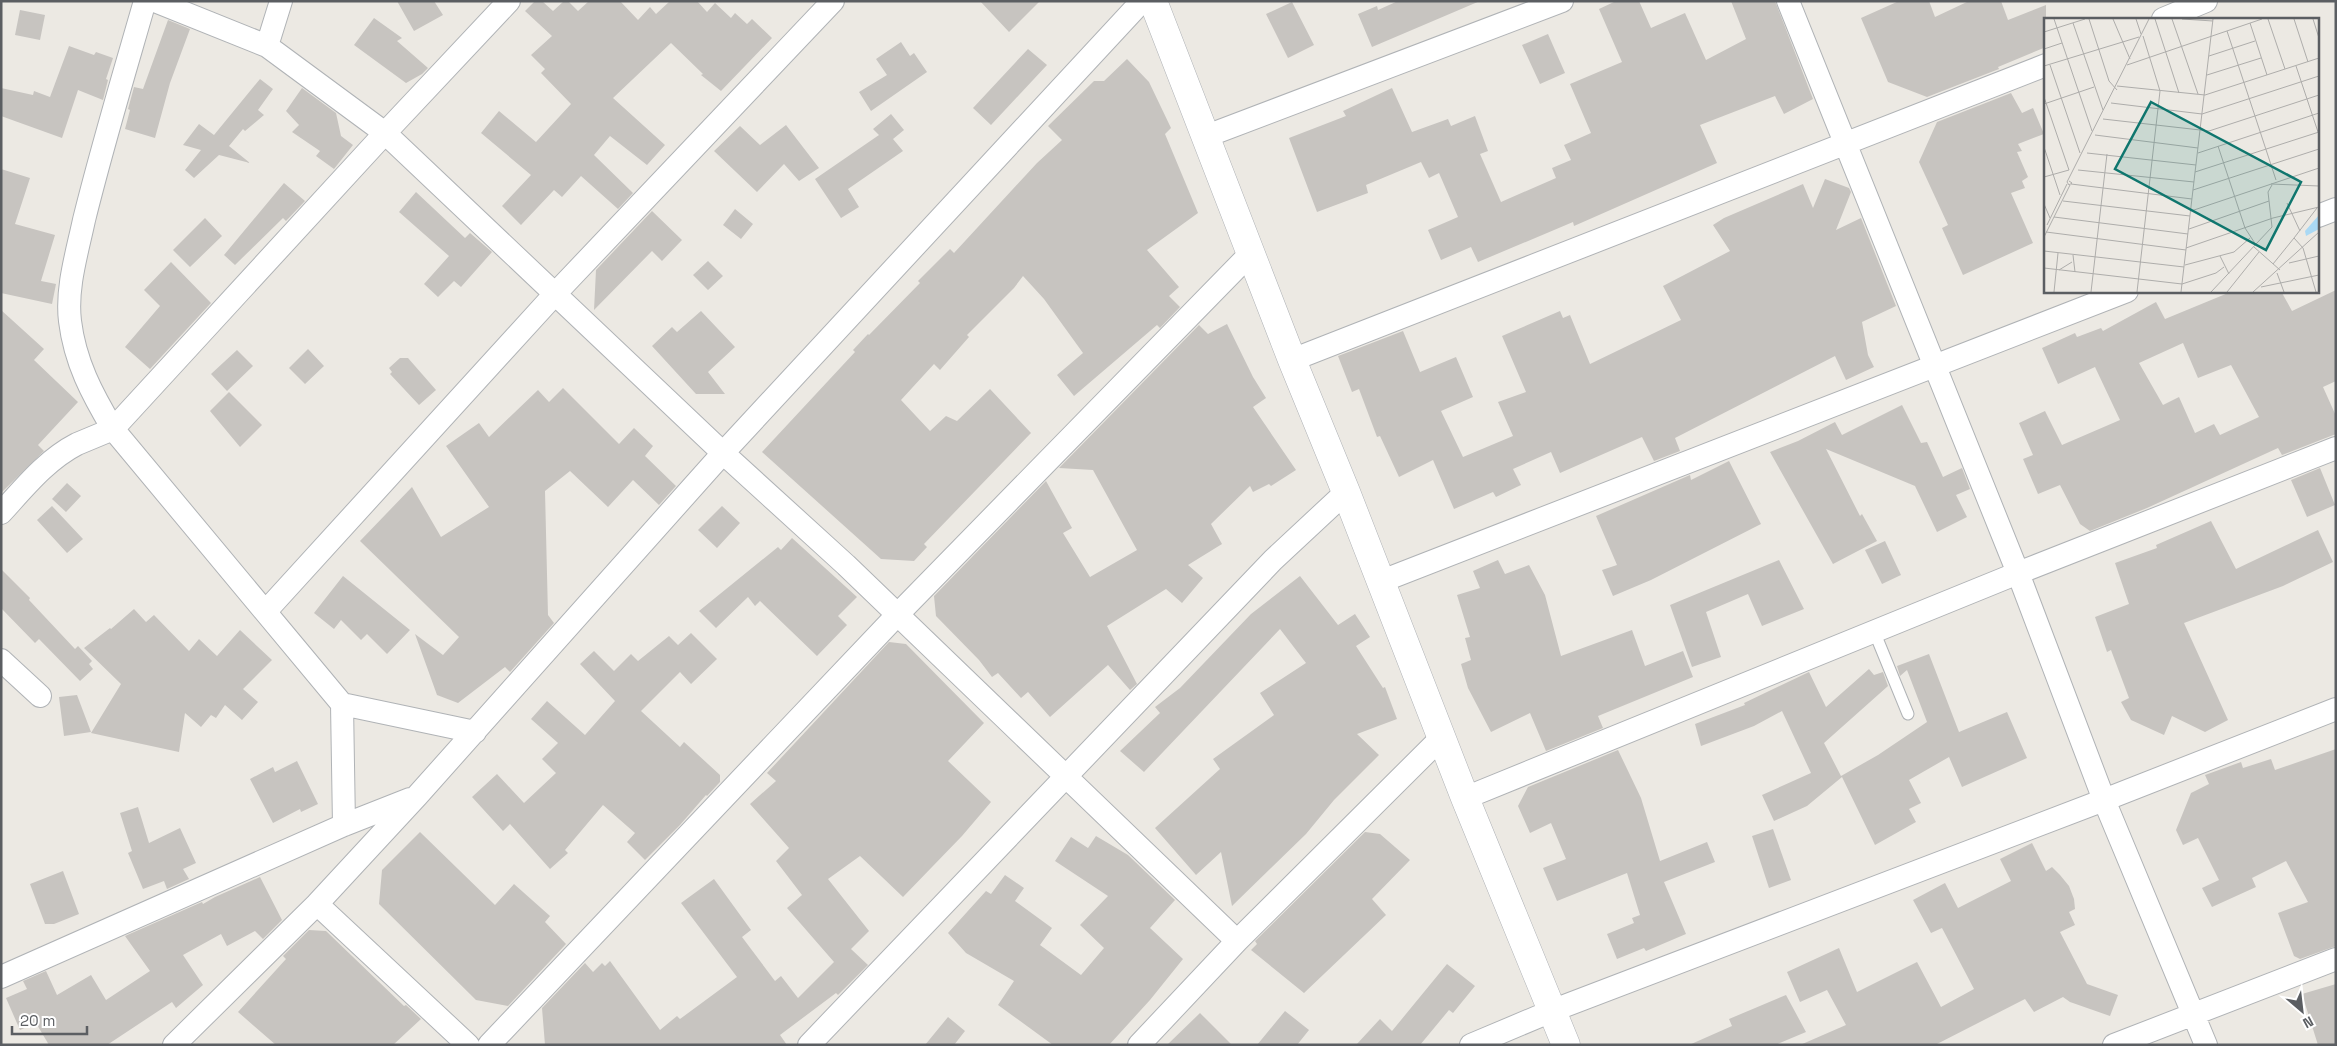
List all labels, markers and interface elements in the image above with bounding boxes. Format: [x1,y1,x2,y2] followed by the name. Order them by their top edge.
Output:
[2044,18,2320,292] inset map
[2277,986,2327,1036] north arrow
[12,1004,88,1036] scale bar
[20,1011,55,1030] text: 20 m
[2300,1012,2316,1033] text: N

